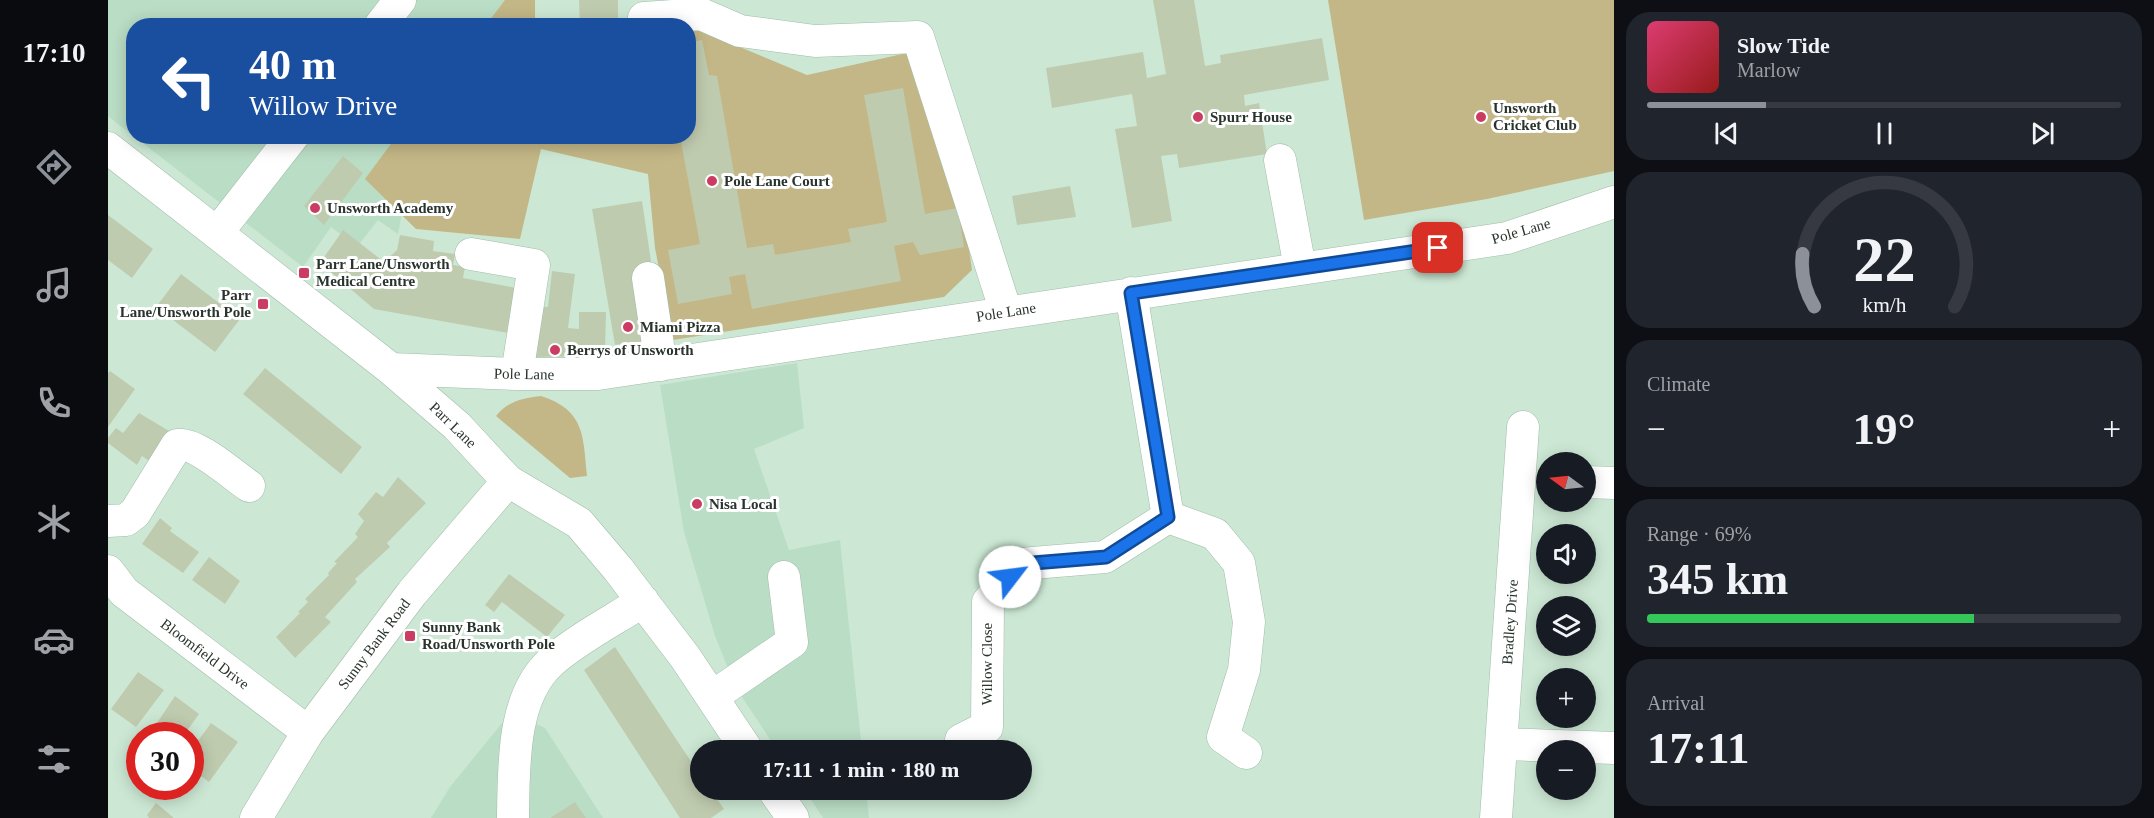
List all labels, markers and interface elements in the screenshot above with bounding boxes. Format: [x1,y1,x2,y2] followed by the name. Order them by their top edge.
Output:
[1737,33,1830,58] text: Slow Tide
[23,38,86,68] text: 17:10
[150,42,228,120] icon: left
[249,42,337,88] text: 40 m
[1737,59,1800,81] text: Marlow
[249,91,397,121] text: Willow Drive
[1493,100,1577,133] place label: Unsworth Cricket Club
[1210,109,1292,125] place label: Spurr House
[1191,110,1205,124] marker: Spurr House
[1474,110,1488,124] marker: Unsworth Cricket Club
[1710,117,1743,150] icon: previous
[1868,117,1901,150] icon: pause
[2026,117,2059,150] icon: next
[33,146,75,188] icon: directions
[724,173,830,189] place label: Pole Lane Court
[705,174,719,188] marker: Pole Lane Court
[327,200,454,216] place label: Unsworth Academy
[308,201,322,215] marker: Unsworth Academy
[1490,215,1553,247] street label: Pole Lane
[1412,222,1463,273] pin
[1853,225,1915,294] text: 22
[1421,231,1454,264] icon: arrive
[316,256,450,289] place label: Parr Lane/Unsworth Medical Centre
[33,264,75,306] icon: music
[297,266,311,280] marker: Parr Lane/Unsworth Medical Centre
[120,287,251,320] place label: Parr Lane/Unsworth Pole
[1862,293,1906,317] text: km/h
[256,297,270,311] marker: Parr Lane/Unsworth Pole
[975,299,1037,325] street label: Pole Lane
[640,319,721,335] place label: Miami Pizza
[621,320,635,334] marker: Miami Pizza
[567,342,694,358] place label: Berrys of Unsworth
[548,343,562,357] marker: Berrys of Unsworth
[494,365,555,383] street label: Pole Lane
[1647,373,1710,395] text: Climate
[33,382,75,424] icon: phone
[426,399,480,451] street label: Parr Lane
[1853,404,1916,454] text: 19°
[1647,411,1666,447] text: −
[2102,411,2121,447] text: +
[1536,452,1596,512] north arrow
[1536,452,1596,800] map controls
[709,496,777,512] place label: Nisa Local
[690,497,704,511] marker: Nisa Local
[33,501,75,543] icon: climate
[1647,523,1751,545] text: Range · 69%
[1536,524,1596,584] button: sound
[978,545,1042,609] position arrow
[1647,554,1788,604] text: 345 km
[1499,579,1521,665] street label: Bradley Drive
[335,595,414,692] street label: Sunny Bank Road
[1536,596,1596,656] button: layers
[158,616,253,693] street label: Bloomfield Drive
[33,619,75,661] icon: car
[422,619,555,652] place label: Sunny Bank Road/Unsworth Pole
[979,623,995,705] street label: Willow Close
[403,629,417,643] marker: Sunny Bank Road/Unsworth Pole
[1536,668,1596,728] button: +
[1647,692,1705,714] text: Arrival
[126,722,204,800] speed limit sign: 30
[1647,723,1750,773] text: 17:11
[33,738,75,780] icon: filters
[1536,740,1596,800] button: −
[763,757,959,782] text: 17:11 · 1 min · 180 m

